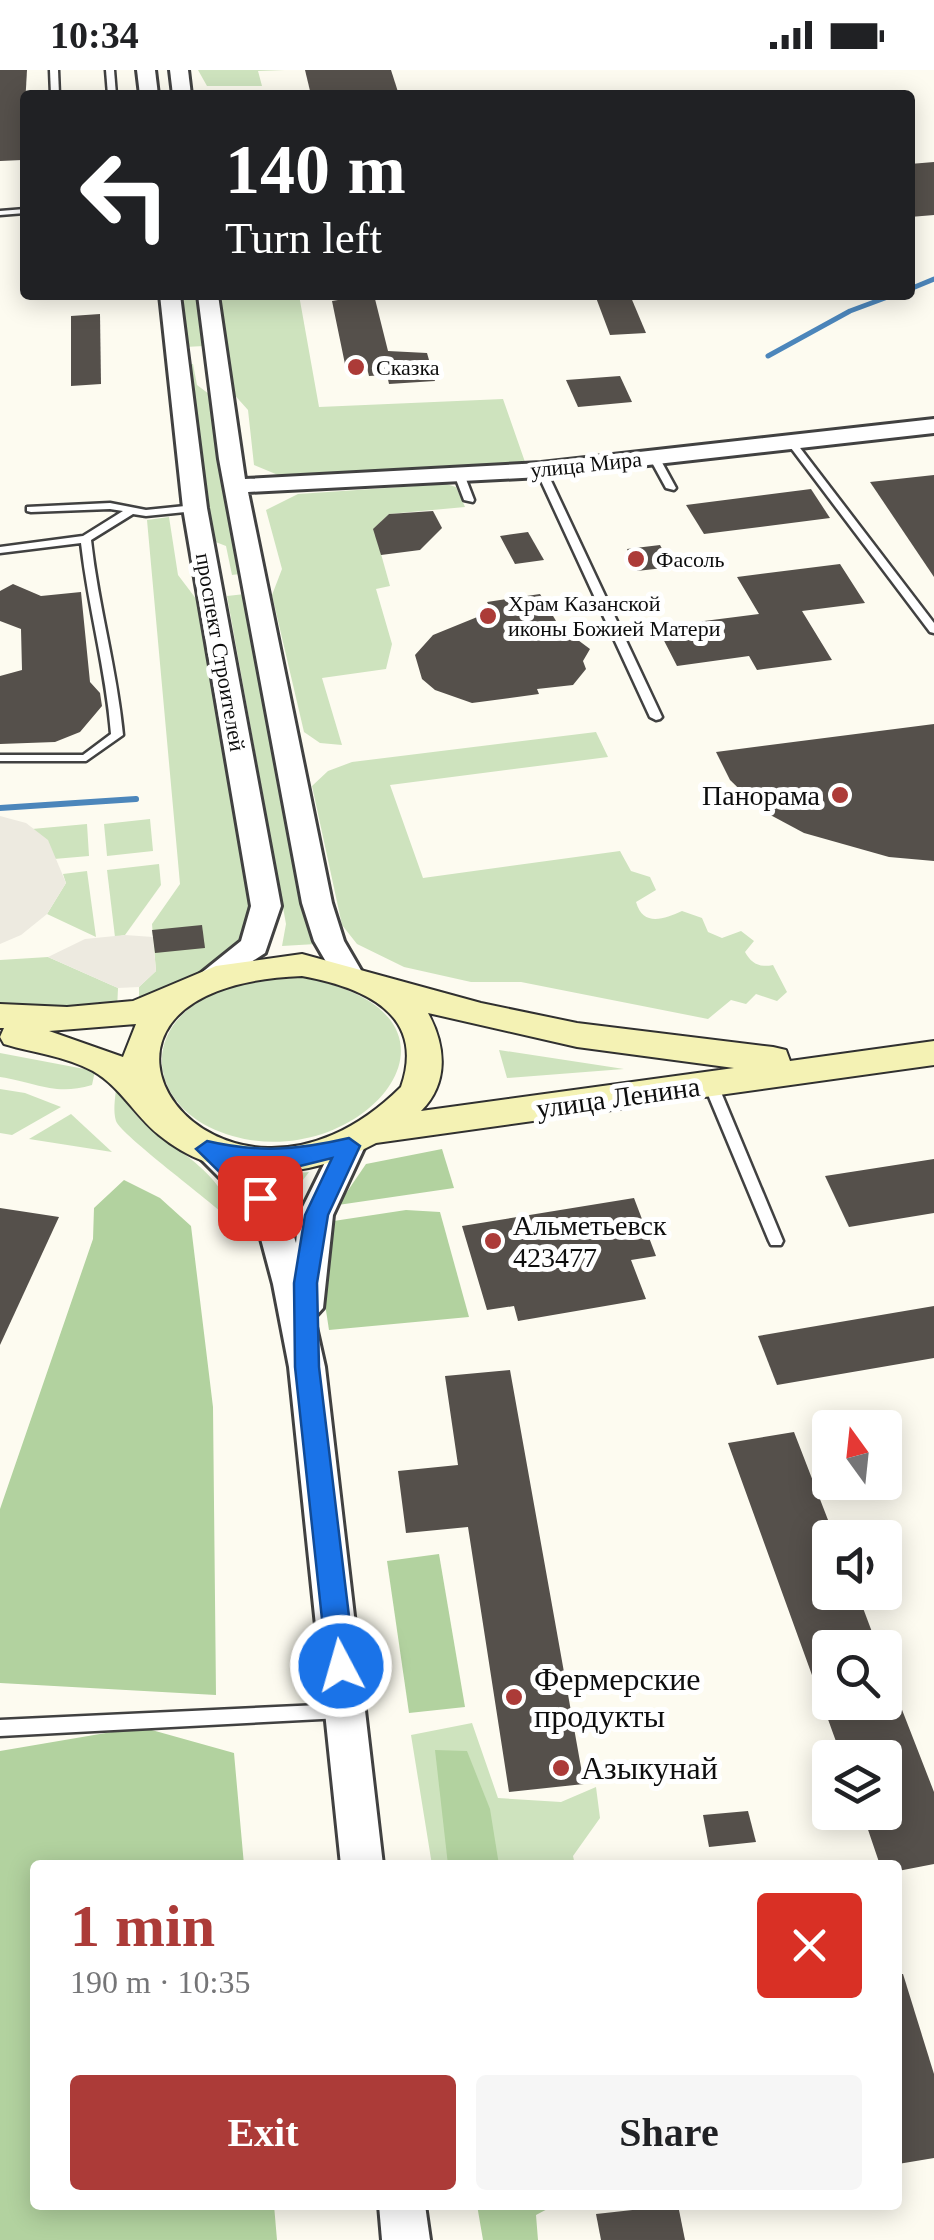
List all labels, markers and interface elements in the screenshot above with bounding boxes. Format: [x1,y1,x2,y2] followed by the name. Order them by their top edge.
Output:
[50,14,139,56] text: 10:34
[60,130,190,260] icon: left
[225,131,406,208] text: 140 m
[225,213,382,263] text: Turn left
[376,355,440,380] place label: Сказка
[345,356,367,378] marker: Сказка
[529,446,643,483] street label: улица Мира
[656,547,725,572] place label: Фасоль
[625,548,647,570] marker: Фасоль
[191,551,250,753] street label: проспект Строителей
[508,591,721,641] place label: Храм Казанской иконы Божией Матери
[477,605,499,627] marker: Храм Казанской иконы Божией Матери
[702,780,821,811] place label: Панорама
[829,784,851,806] marker: Панорама
[534,1071,702,1124] street label: улица Ленина
[218,1156,303,1241] pin
[233,1171,288,1226] icon: arrive
[513,1210,667,1273] place label: Альметьевск 423477
[482,1230,504,1252] marker: Альметьевск 423477
[812,1410,902,1500] north arrow
[812,1410,902,1830] map controls
[812,1520,902,1610] button: sound
[289,1614,393,1718] position arrow
[812,1630,902,1720] button: search
[534,1661,701,1734] place label: Фермерские продукты
[503,1686,525,1708] marker: Фермерские продукты
[812,1740,902,1830] button: layers
[581,1750,718,1786] place label: Азыкунай
[550,1757,572,1779] marker: Азыкунай
[70,1893,215,1959] text: 1 min
[757,1893,862,1998] button: close
[70,1964,250,2000] text: 190 m · 10:35
[70,2075,456,2190] button: Exit
[476,2075,862,2190] button: Share

